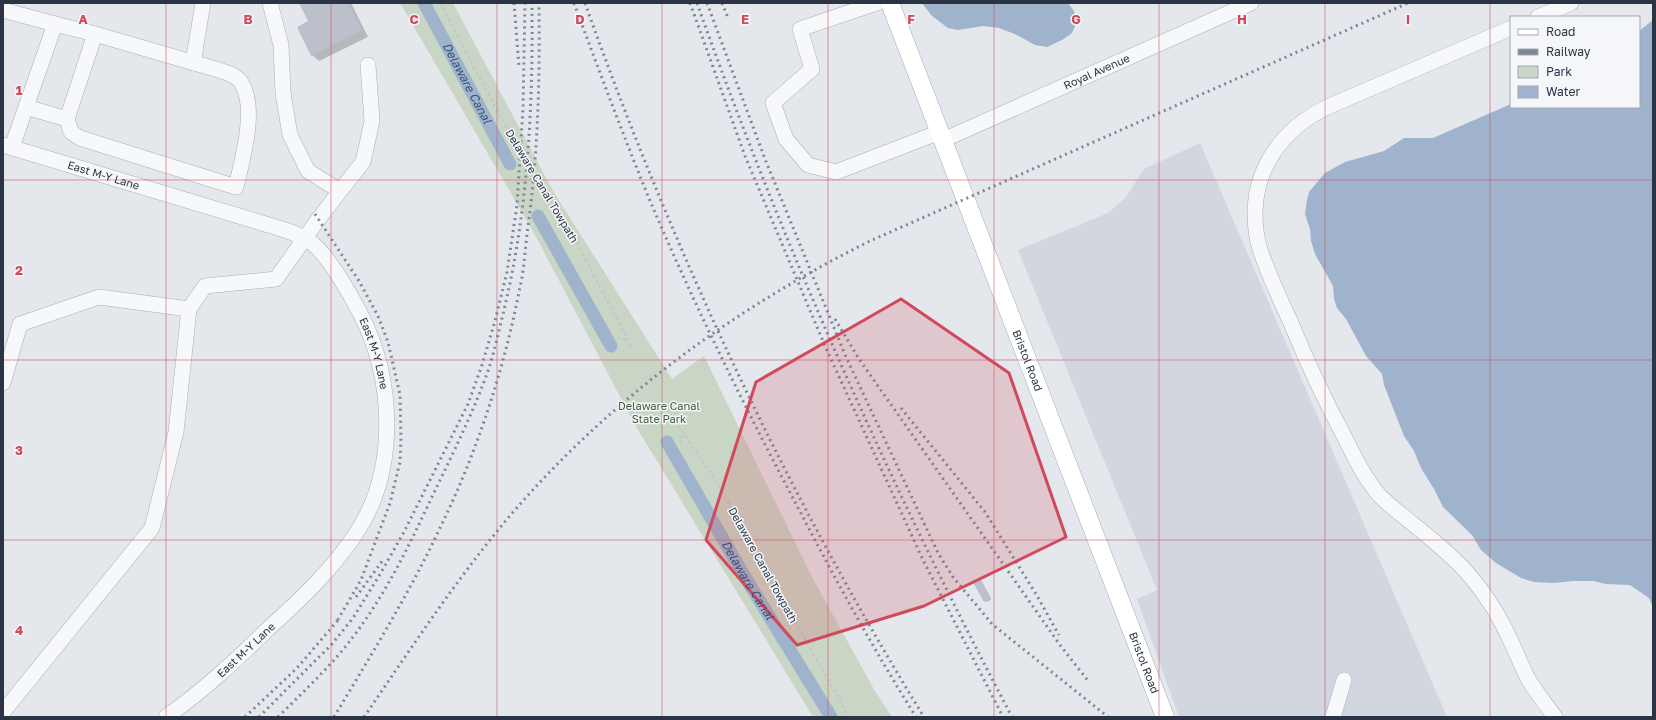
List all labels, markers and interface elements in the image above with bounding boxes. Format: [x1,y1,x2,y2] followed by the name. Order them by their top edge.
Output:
[78,11,88,27] text: A
[243,11,253,27] text: B
[409,11,419,27] text: C
[575,11,585,27] text: D
[741,11,749,27] text: E
[907,11,915,27] text: F
[1071,11,1081,27] text: G
[1237,11,1247,27] text: H
[1406,11,1410,27] text: I
[1510,16,1640,108] legend
[1546,24,1575,39] text: Road
[440,40,496,127] water label: Delaware Canal
[1546,44,1591,59] text: Railway
[1061,51,1131,92] street label: Royal Avenue
[1546,64,1572,79] text: Park
[16,82,23,98] text: 1
[1546,84,1580,99] text: Water
[503,127,582,245] street label: Delaware Canal Towpath
[66,158,141,192] street label: East M-Y Lane
[15,262,23,278] text: 2
[357,315,391,390] street label: East M-Y Lane
[1010,328,1046,393] street label: Bristol Road
[618,399,701,425] park label: Delaware Canal State Park
[15,442,23,458] text: 3
[726,505,800,625] street label: Delaware Canal Towpath
[720,537,778,621] water label: Delaware Canal
[214,619,277,680] street label: East M-Y Lane
[15,622,23,638] text: 4
[1127,630,1162,695] street label: Bristol Road

